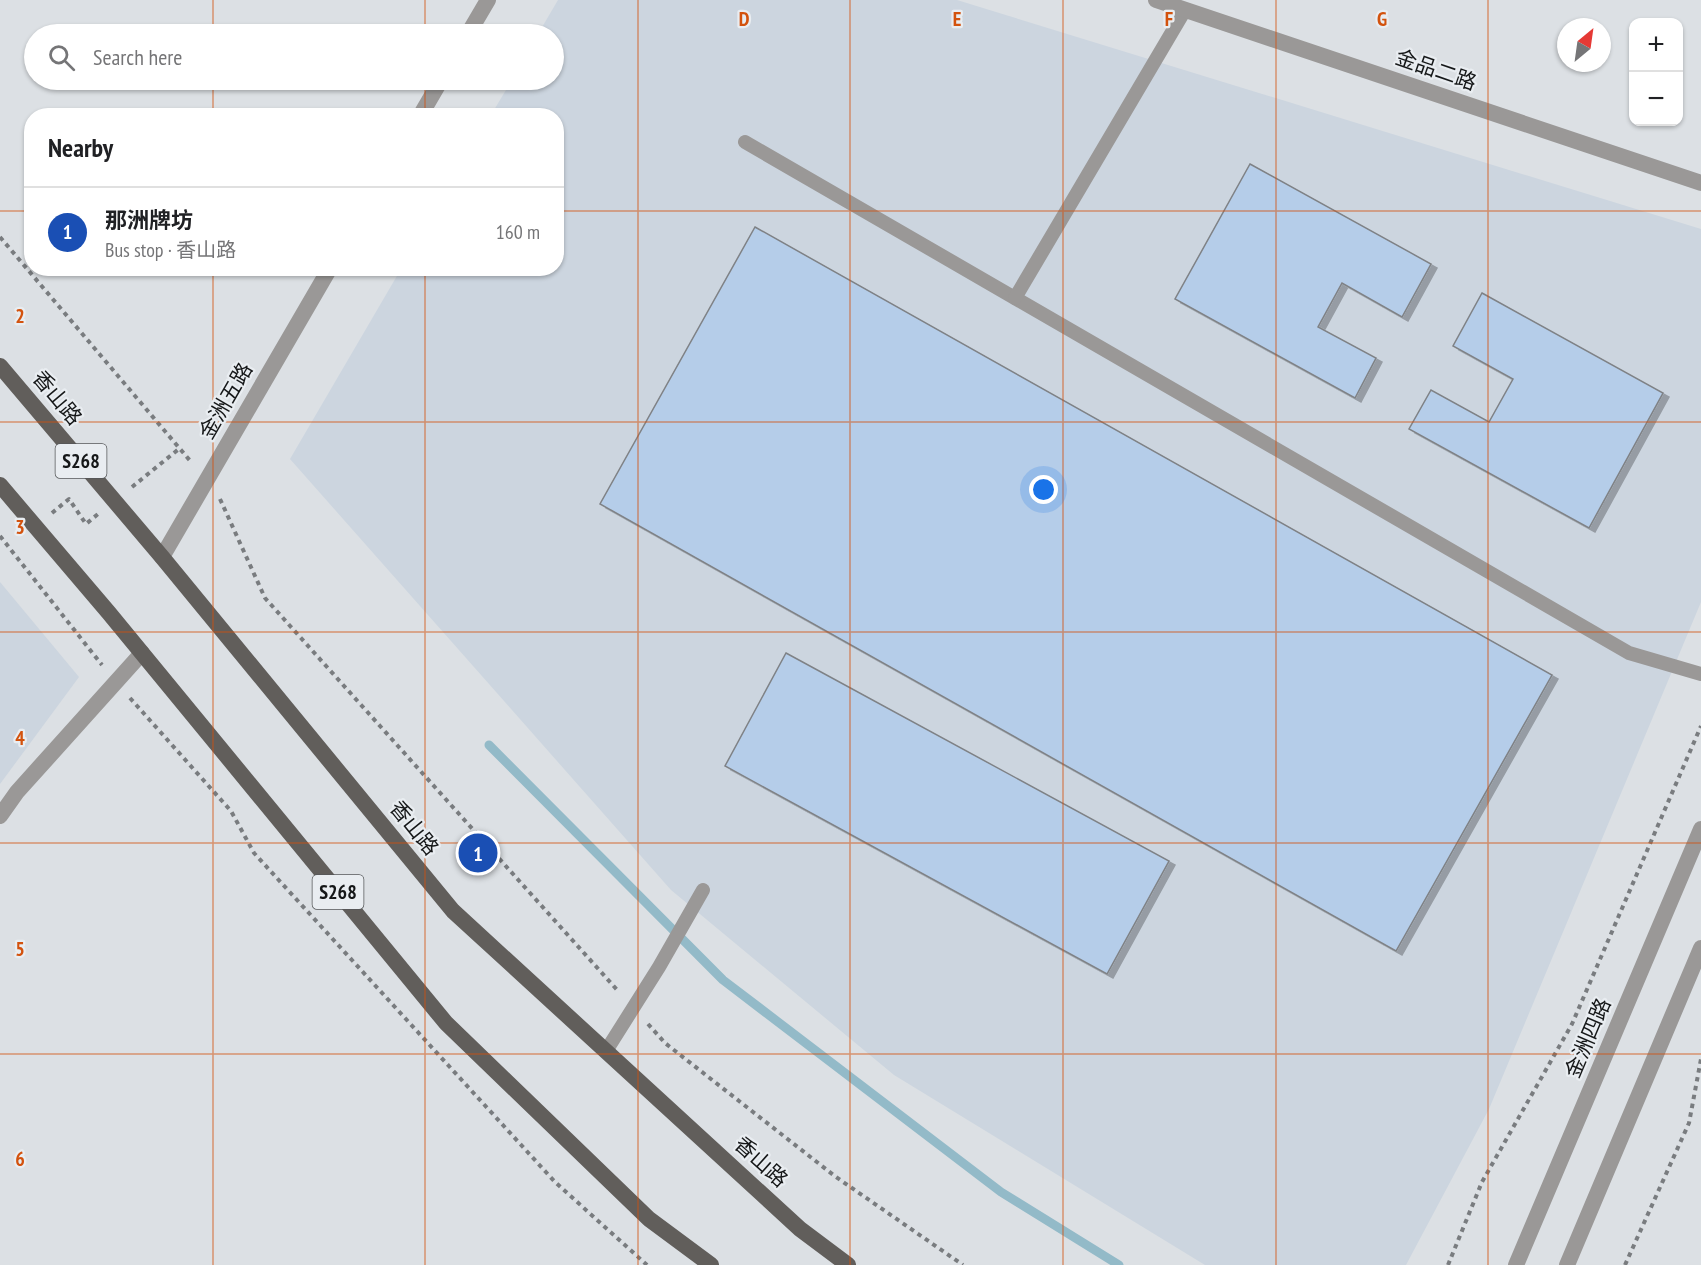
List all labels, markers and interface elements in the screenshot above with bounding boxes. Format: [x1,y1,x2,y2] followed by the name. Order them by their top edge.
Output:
[739,6,750,32] text: D
[953,6,961,32] text: E
[1165,6,1173,32] text: F
[1377,6,1387,32] text: G
[1557,18,1611,72] north arrow
[1629,18,1683,126] map controls
[1629,18,1683,72] button: +
[24,24,564,90] search box
[45,41,78,74] icon: search
[93,43,182,71] text: Search here
[1392,43,1480,96] street label: 金品二路
[1629,72,1683,126] button: −
[48,131,113,164] text: Nearby
[105,206,193,234] text: 那洲牌坊
[63,219,72,245] text: 1
[496,219,540,245] text: 160 m
[105,237,236,263] text: Bus stop · 香山路
[15,303,25,329] text: 2
[193,358,258,444] street label: 金洲五路
[27,365,88,430] street label: 香山路
[56,444,106,478] road number: S268
[1029,475,1058,504] your location
[15,514,25,540] text: 3
[15,725,25,751] text: 4
[384,795,445,861] street label: 香山路
[458,830,498,876] pin: 1
[312,875,364,909] road number: S268
[15,936,25,962] text: 5
[1559,994,1616,1082] street label: 金洲四路
[729,1131,794,1193] street label: 香山路
[15,1146,25,1172] text: 6

